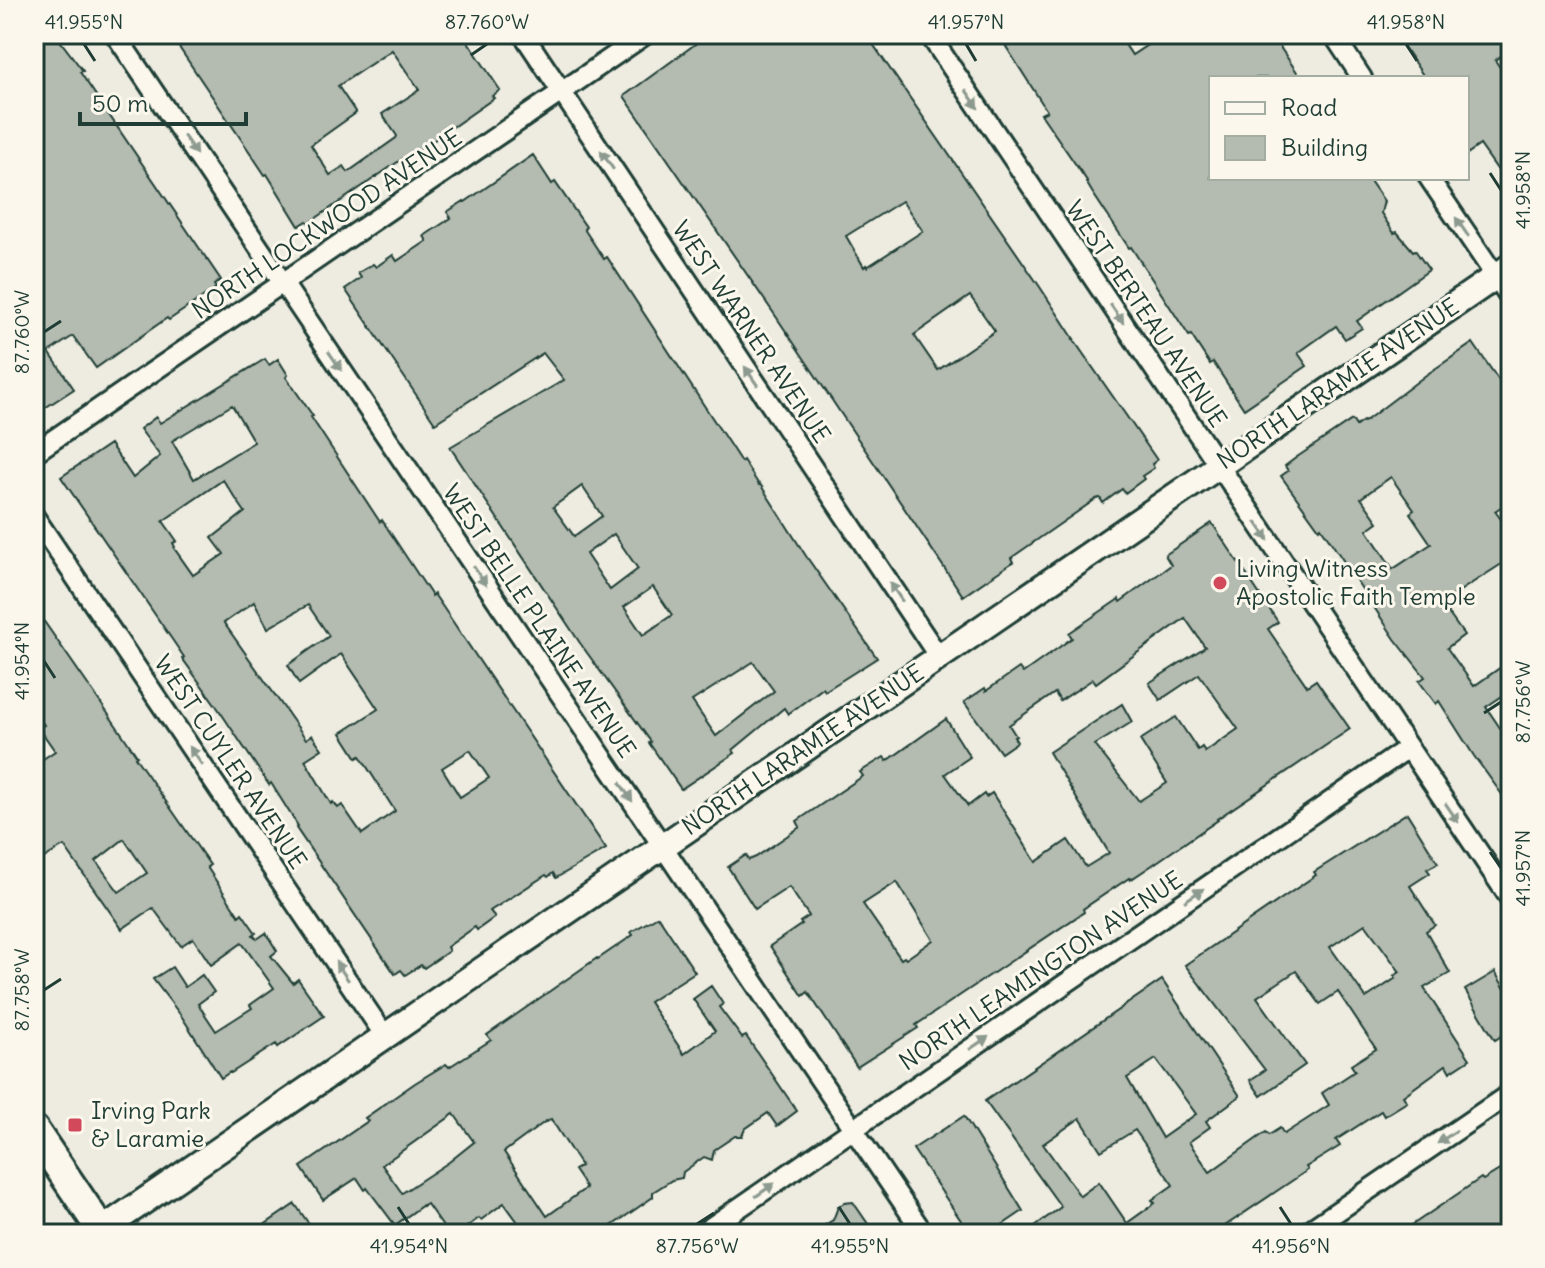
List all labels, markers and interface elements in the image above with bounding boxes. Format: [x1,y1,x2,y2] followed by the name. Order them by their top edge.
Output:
[45,9,123,34] text: 41.955°N
[445,9,529,34] text: 87.760°W
[928,9,1004,34] text: 41.957°N
[1367,9,1445,34] text: 41.958°N
[80,76,246,126] scale bar
[1209,76,1469,180] legend
[92,88,148,118] text: 50 m
[964,88,979,109] one-way arrow
[1281,92,1337,122] text: Road
[186,121,467,325] street label: NORTH LOCKWOOD AVENUE
[1281,132,1368,162] text: Building
[182,134,197,156] one-way arrow
[600,149,615,171] one-way arrow
[1510,151,1535,229] text: 41.958°N
[1060,194,1234,432] street label: WEST BERTEAU AVENUE
[666,215,837,448] street label: WEST WARNER AVENUE
[1455,217,1470,238] one-way arrow
[9,290,34,374] text: 87.760°W
[1211,291,1464,475] street label: NORTH LARAMIE AVENUE
[1109,304,1124,325] one-way arrow
[327,350,342,371] one-way arrow
[744,366,759,387] one-way arrow
[437,478,643,763] street label: WEST BELLE PLAINE AVENUE
[1255,520,1270,541] one-way arrow
[1236,553,1476,611] place label: Living Witness Apostolic Faith Temple
[473,566,488,587] one-way arrow
[1211,574,1229,592] marker: Living Witness Apostolic Faith Temple
[888,582,903,603] one-way arrow
[9,622,34,700] text: 41.954°N
[148,649,314,874] street label: WEST CUYLER AVENUE
[676,657,929,841] street label: NORTH LARAMIE AVENUE
[1510,660,1535,744] text: 87.756°W
[189,745,204,766] one-way arrow
[618,781,633,803] one-way arrow
[1444,802,1459,823] one-way arrow
[1510,830,1535,906] text: 41.957°N
[893,864,1188,1076] street label: NORTH LEAMINGTON AVENUE
[1183,888,1204,903] one-way arrow
[9,948,34,1032] text: 87.758°W
[335,961,350,982] one-way arrow
[969,1035,990,1050] one-way arrow
[91,1095,211,1153] place label: Irving Park & Laramie
[66,1116,84,1134] marker: Irving Park & Laramie
[1436,1129,1457,1144] one-way arrow
[755,1183,776,1198] one-way arrow
[370,1233,448,1258] text: 41.954°N
[655,1233,739,1258] text: 87.756°W
[811,1233,889,1258] text: 41.955°N
[1252,1233,1330,1258] text: 41.956°N

